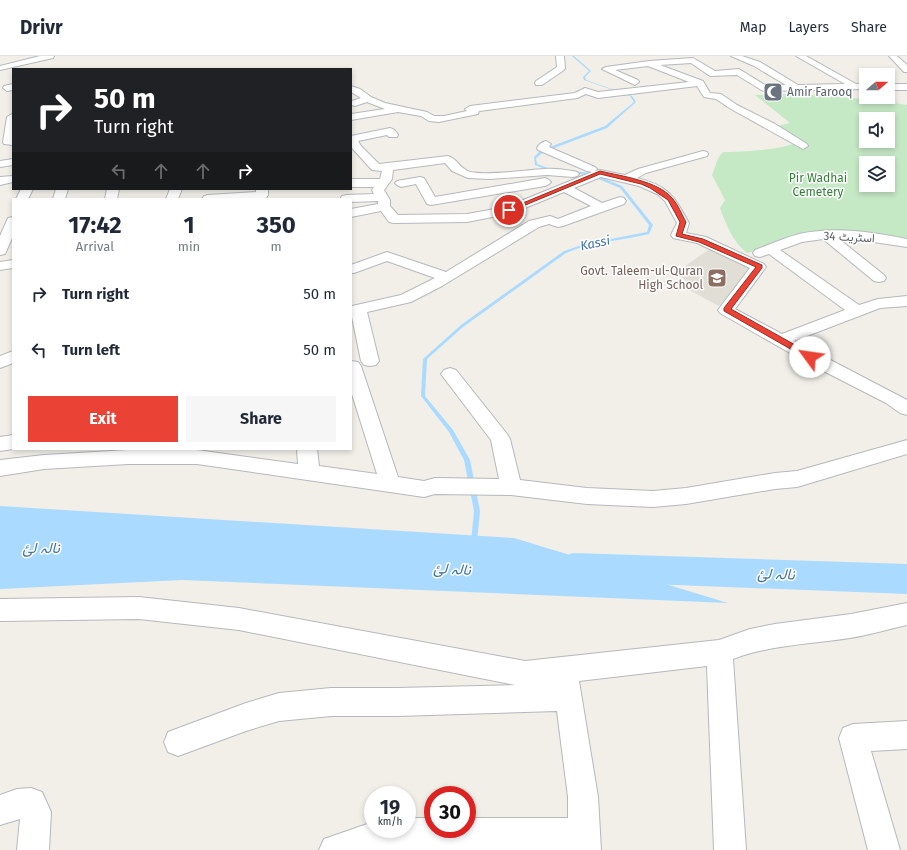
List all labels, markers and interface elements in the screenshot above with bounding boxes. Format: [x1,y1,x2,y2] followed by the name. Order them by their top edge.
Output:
[20,16,63,39] text: Drivr
[740,19,766,36] text: Map
[788,19,829,36] text: Layers
[851,19,887,36] text: Share
[859,68,895,104] north arrow
[859,68,895,192] map controls
[762,81,784,103] mosque icon: Amir Farooq
[94,82,156,115] text: 50 m
[28,84,80,136] icon: right
[787,85,853,99] place label: Amir Farooq
[859,112,895,148] button: sound
[94,116,174,138] text: Turn right
[859,156,895,192] button: layers
[108,160,130,182] icon: left
[150,160,172,182] icon: ahead
[192,160,214,182] icon: ahead
[234,160,256,182] icon: right
[789,171,847,199] park label: Pir Wadhai Cemetery
[492,193,526,227] pin
[498,199,520,221] icon: arrive
[68,211,122,239] text: 17:42
[183,211,195,239] text: 1
[256,211,296,239] text: 350
[823,229,875,246] street label: اسٹریٹ 34
[579,232,612,253] water label: Kassi
[76,239,114,254] text: Arrival
[178,239,200,254] text: min
[271,239,282,254] text: m
[580,264,703,292] place label: Govt. Taleem-ul-Quran High School
[706,267,728,289] school or university icon: Govt. Taleem-ul-Quran High School
[28,283,50,305] icon: right
[62,285,129,303] text: Turn right
[303,285,336,303] text: 50 m
[789,336,831,378] position arrow
[28,339,50,361] icon: left
[62,341,120,359] text: Turn left
[303,341,336,359] text: 50 m
[28,396,178,442] button: Exit
[186,396,336,442] button: Share
[22,539,60,557] water label: نالہ لئ
[433,559,472,579] water label: نالہ لئ
[757,564,796,584] water label: نالہ لئ
[424,786,476,838] speed limit sign: 30
[380,795,400,819] text: 19
[378,816,402,828] text: km/h

